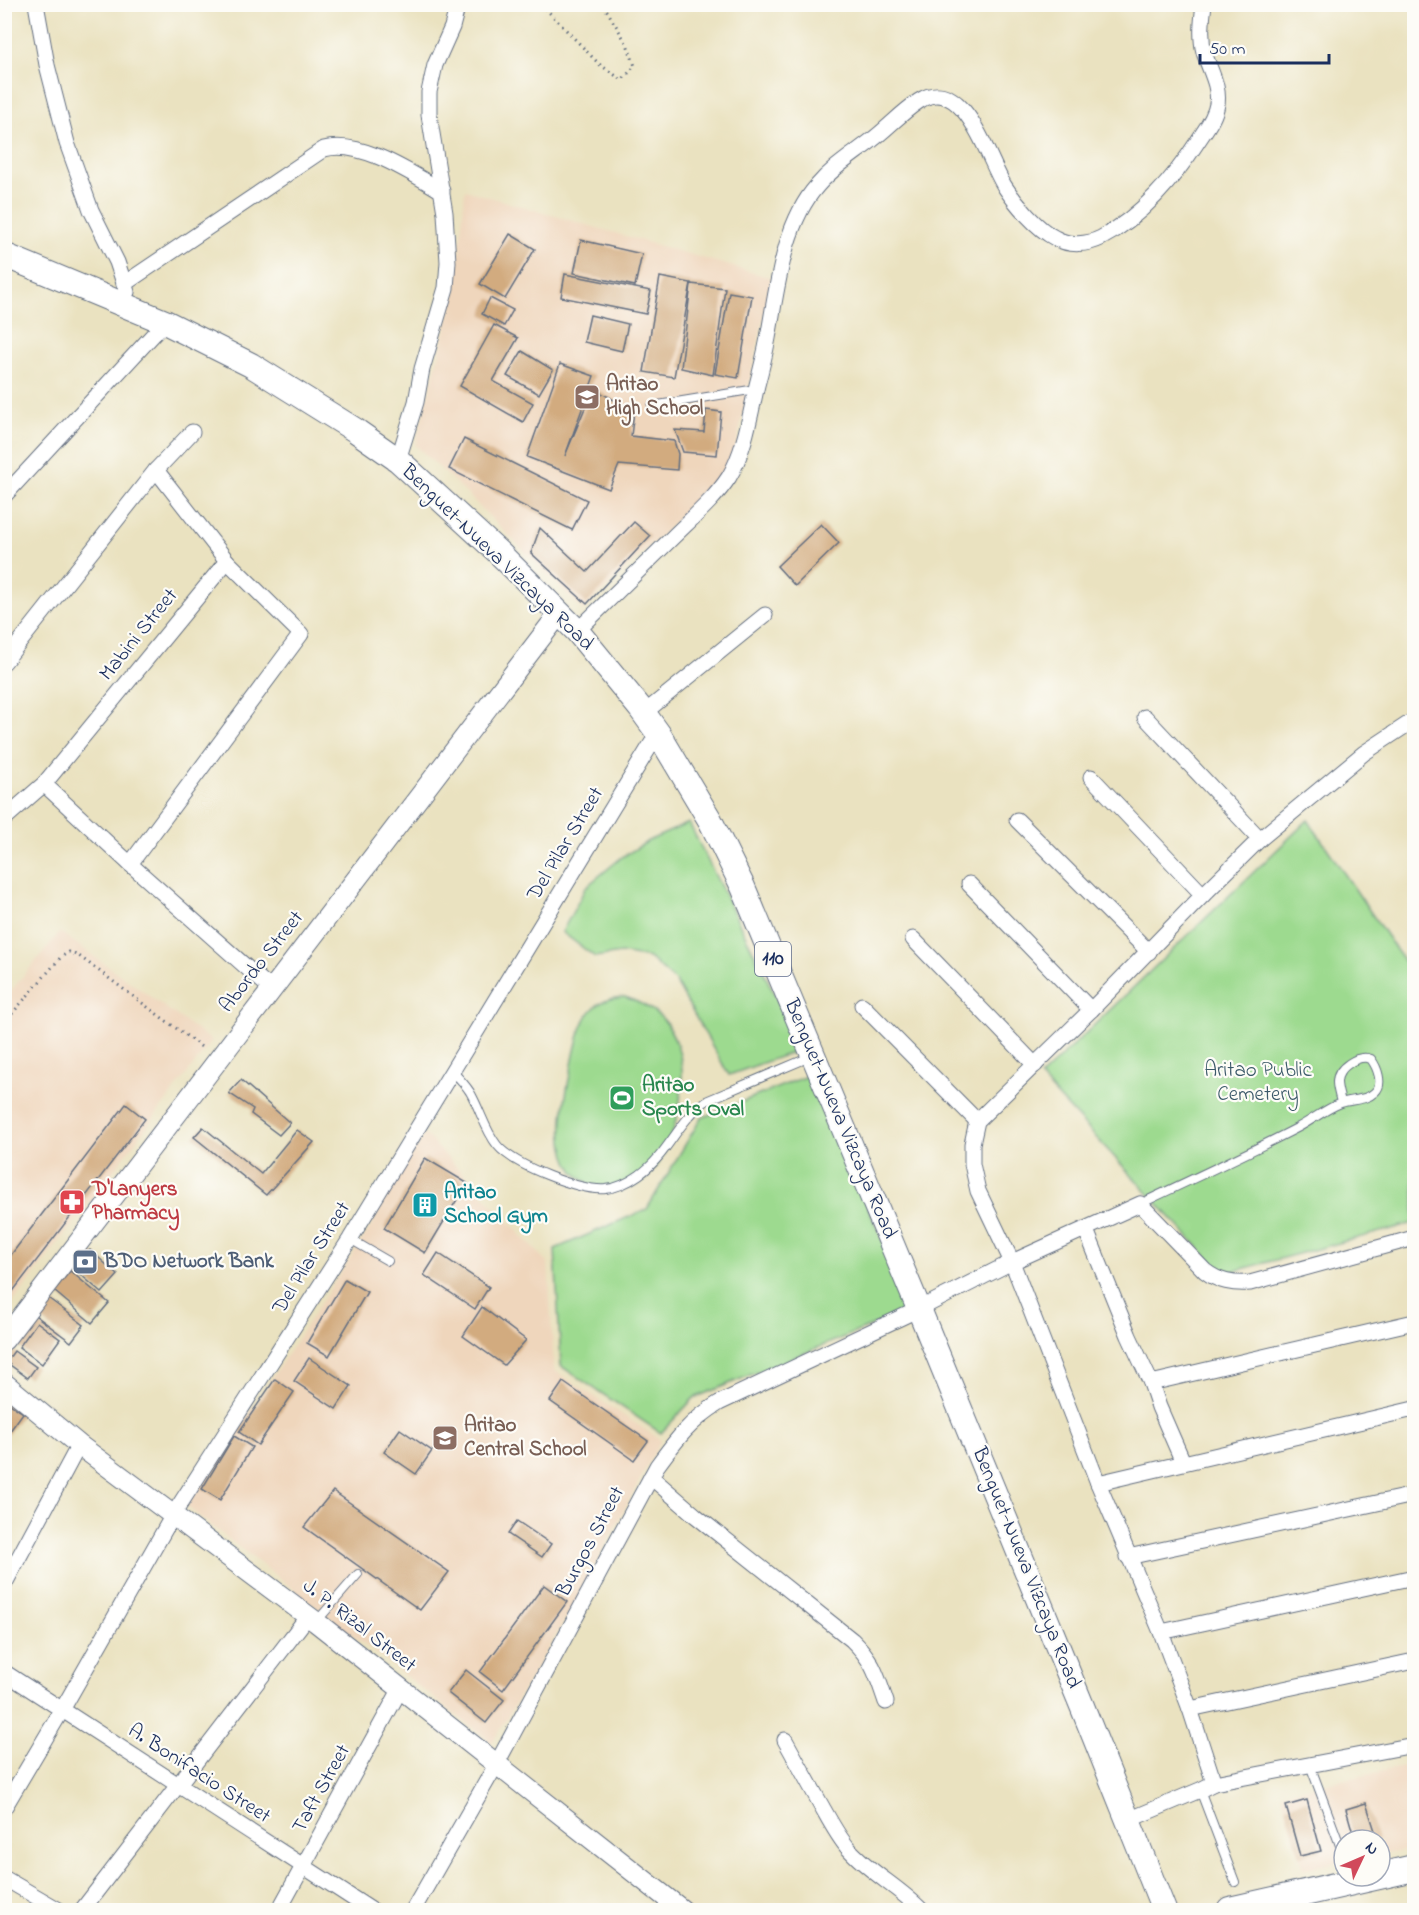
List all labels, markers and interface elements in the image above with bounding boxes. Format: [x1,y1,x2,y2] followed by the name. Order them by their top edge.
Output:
[1200,27,1329,65] scale bar
[1209,37,1246,63] text: 50 m
[606,370,704,426] place label: Aritao High School
[572,382,602,412] school or university icon: Aritao High School
[392,457,600,660] street label: Benguet-Nueva Vizcaya Road
[92,582,186,688] street label: Mabini Street
[520,781,612,907] street label: Del Pilar Street
[213,905,311,1019] street label: Abordo Street
[755,942,791,976] road number: 110
[774,993,904,1245] street label: Benguet-Nueva Vizcaya Road
[1204,1056,1313,1112] park label: Aritao Public Cemetery
[642,1071,745,1125] place label: Aritao Sports Oval
[607,1083,637,1113] sports icon: Aritao Sports Oval
[91,1175,180,1231] place label: D'Lanyers Pharmacy
[444,1178,548,1234] place label: Aritao School Gym
[57,1187,87,1217] pharmacy icon: D'Lanyers Pharmacy
[410,1190,440,1220] building icon: Aritao School Gym
[265,1196,359,1321] street label: Del Pilar Street
[70,1247,100,1277] bank icon: BDO Network Bank
[103,1247,275,1277] place label: BDO Network Bank
[464,1411,587,1465] place label: Aritao Central School
[430,1423,460,1453] school or university icon: Aritao Central School
[962,1442,1088,1694] street label: Benguet-Nueva Vizcaya Road
[549,1481,635,1605] street label: Burgos Street
[296,1572,422,1680] street label: J. P. Rizal Street
[122,1717,276,1831] street label: A. Bonifacio Street
[285,1739,359,1839] street label: Taft Street
[1332,1828,1392,1888] north arrow
[1359,1837,1384,1861] text: N

